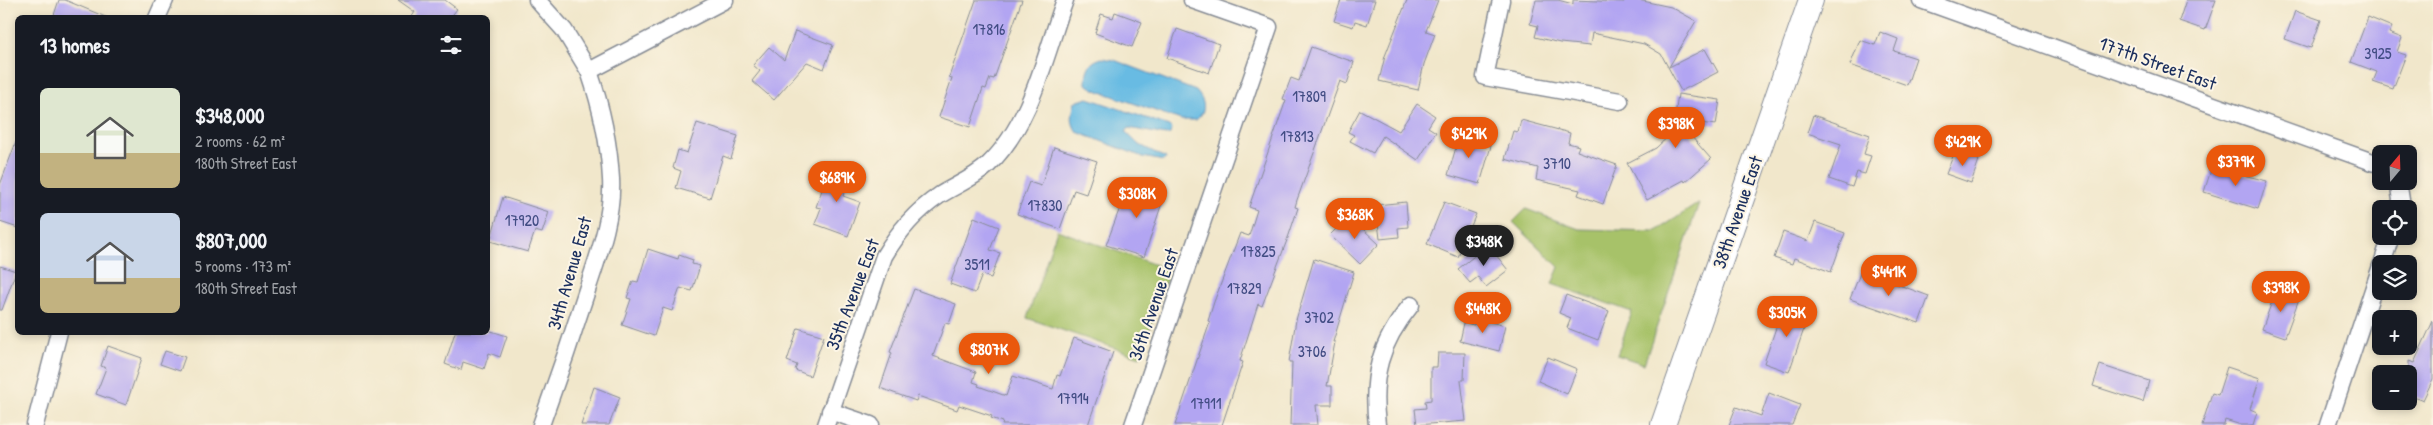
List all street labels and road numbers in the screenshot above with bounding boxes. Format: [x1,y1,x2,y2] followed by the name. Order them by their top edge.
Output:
[2096,30,2221,96] street label: 177th Street East
[1706,152,1769,272] street label: 38th Avenue East
[540,213,598,333] street label: 34th Avenue East
[819,234,885,354] street label: 35th Avenue East
[1122,244,1185,364] street label: 36th Avenue East

